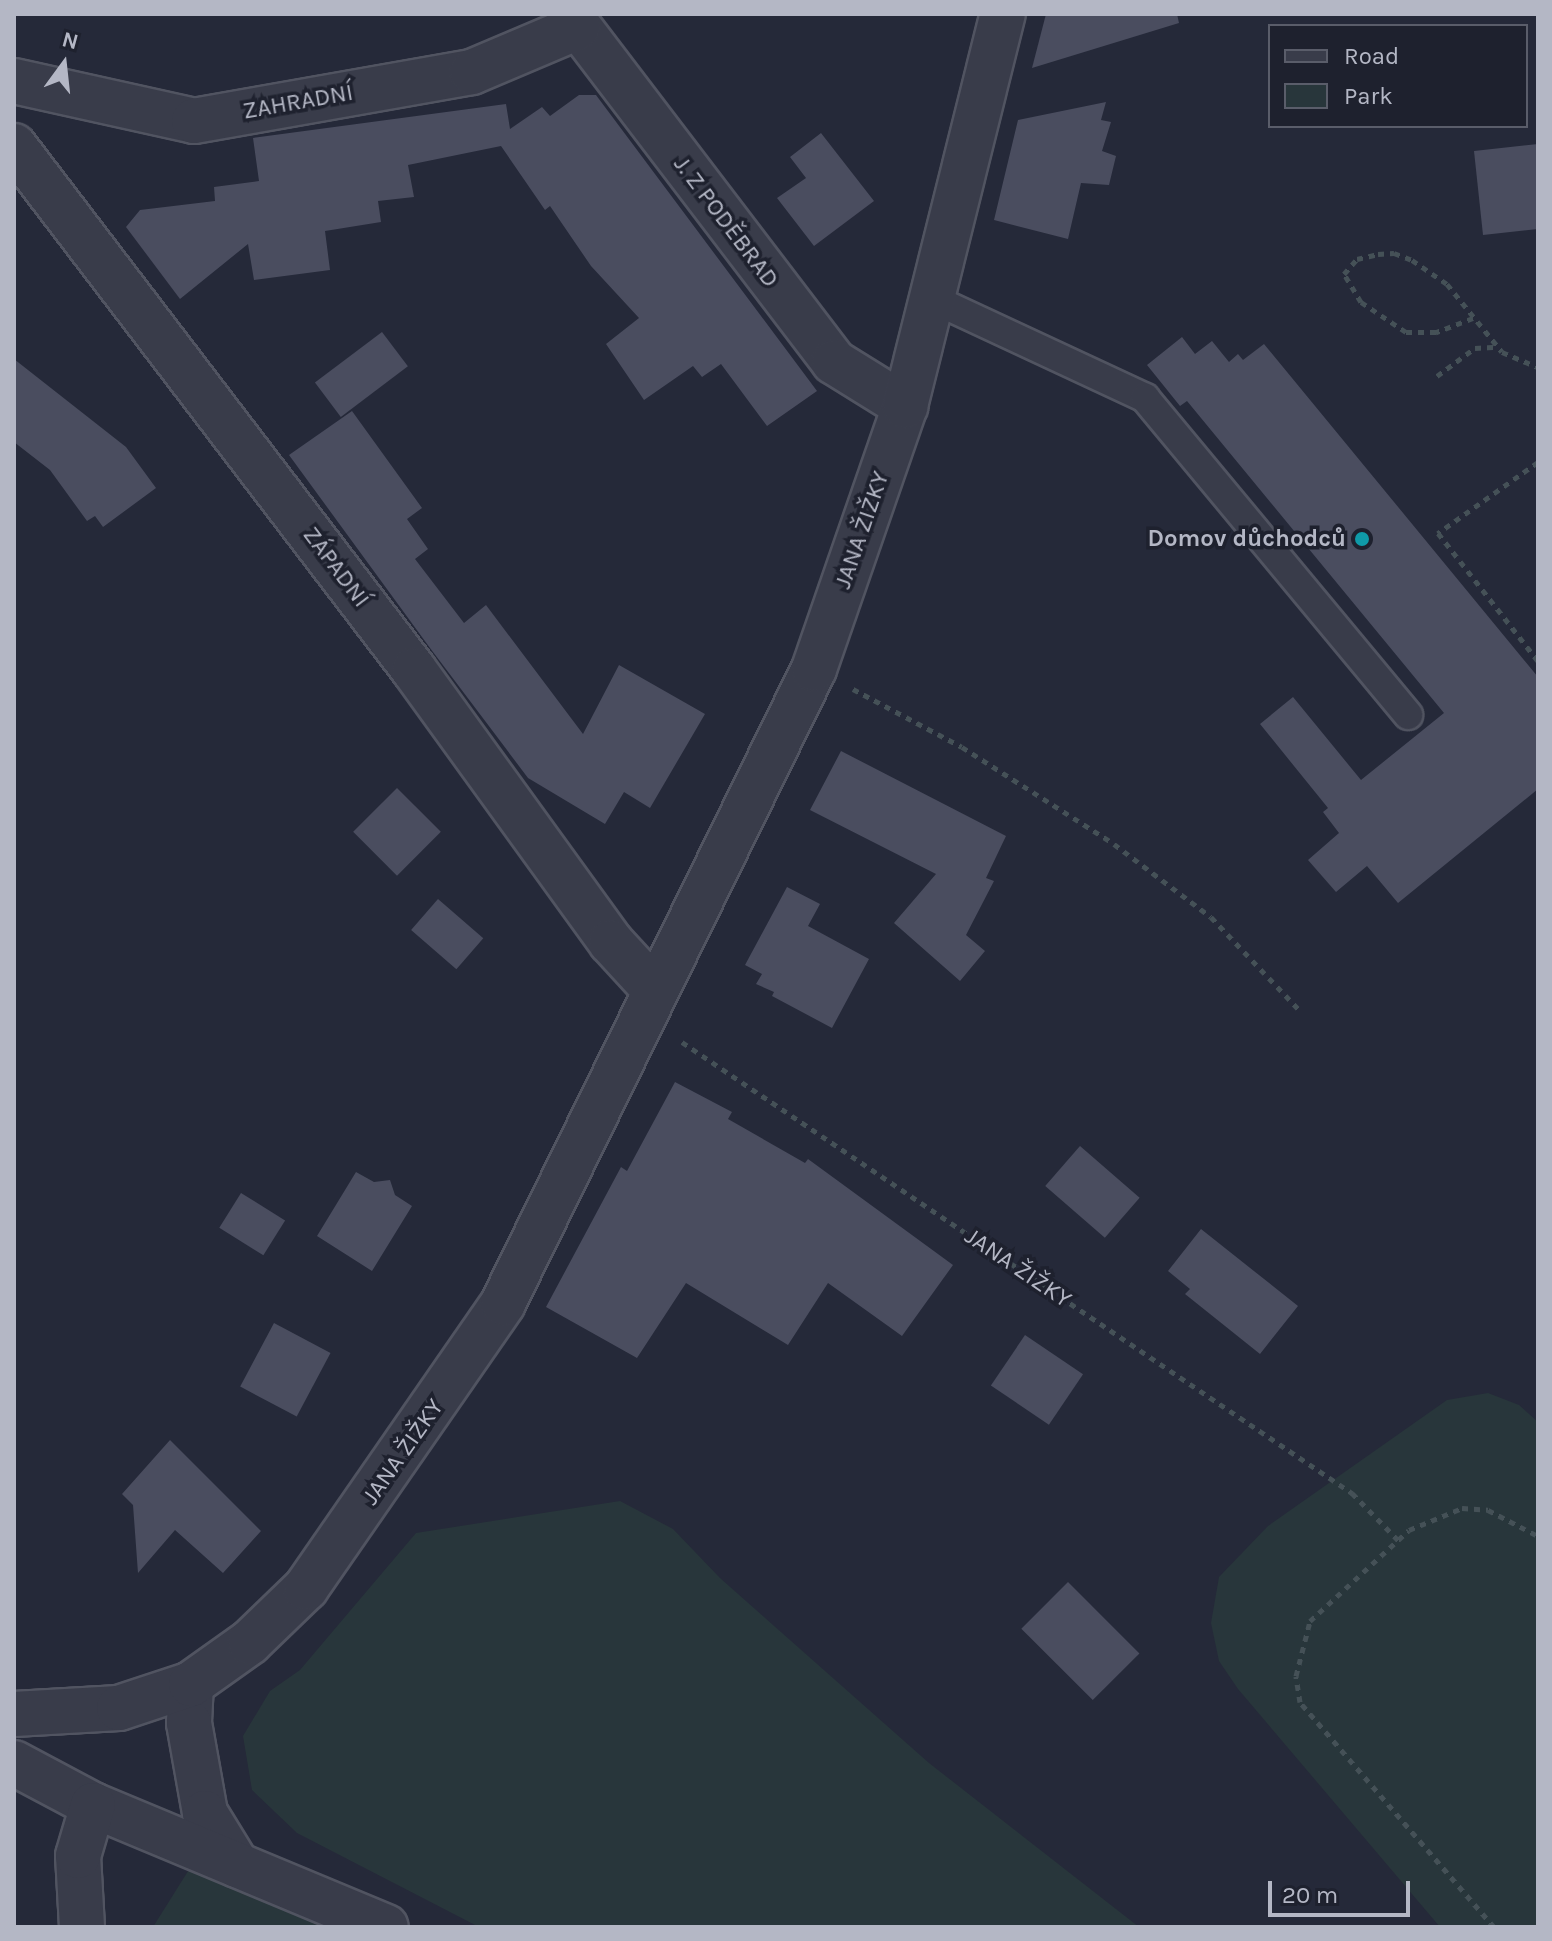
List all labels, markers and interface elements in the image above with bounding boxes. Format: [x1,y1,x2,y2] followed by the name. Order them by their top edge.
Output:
[24,24,104,104] north arrow
[1268,24,1528,128] legend
[59,26,81,55] text: N
[1344,42,1399,70] text: Road
[241,78,355,126] street label: ZAHRADNÍ
[1344,82,1393,110] text: Park
[667,151,785,293] street label: J. Z PODĚBRAD
[828,468,896,592] street label: JANA ŽIŽKY
[296,521,376,613] street label: ZÁPADNÍ
[1148,525,1346,553] place label: Domov důchodců
[1353,530,1371,548] marker: Domov důchodců
[959,1222,1077,1314] street label: JANA ŽIŽKY
[356,1394,450,1510] street label: JANA ŽIŽKY
[1272,1865,1414,1915] scale bar
[1282,1881,1338,1909] text: 20 m

